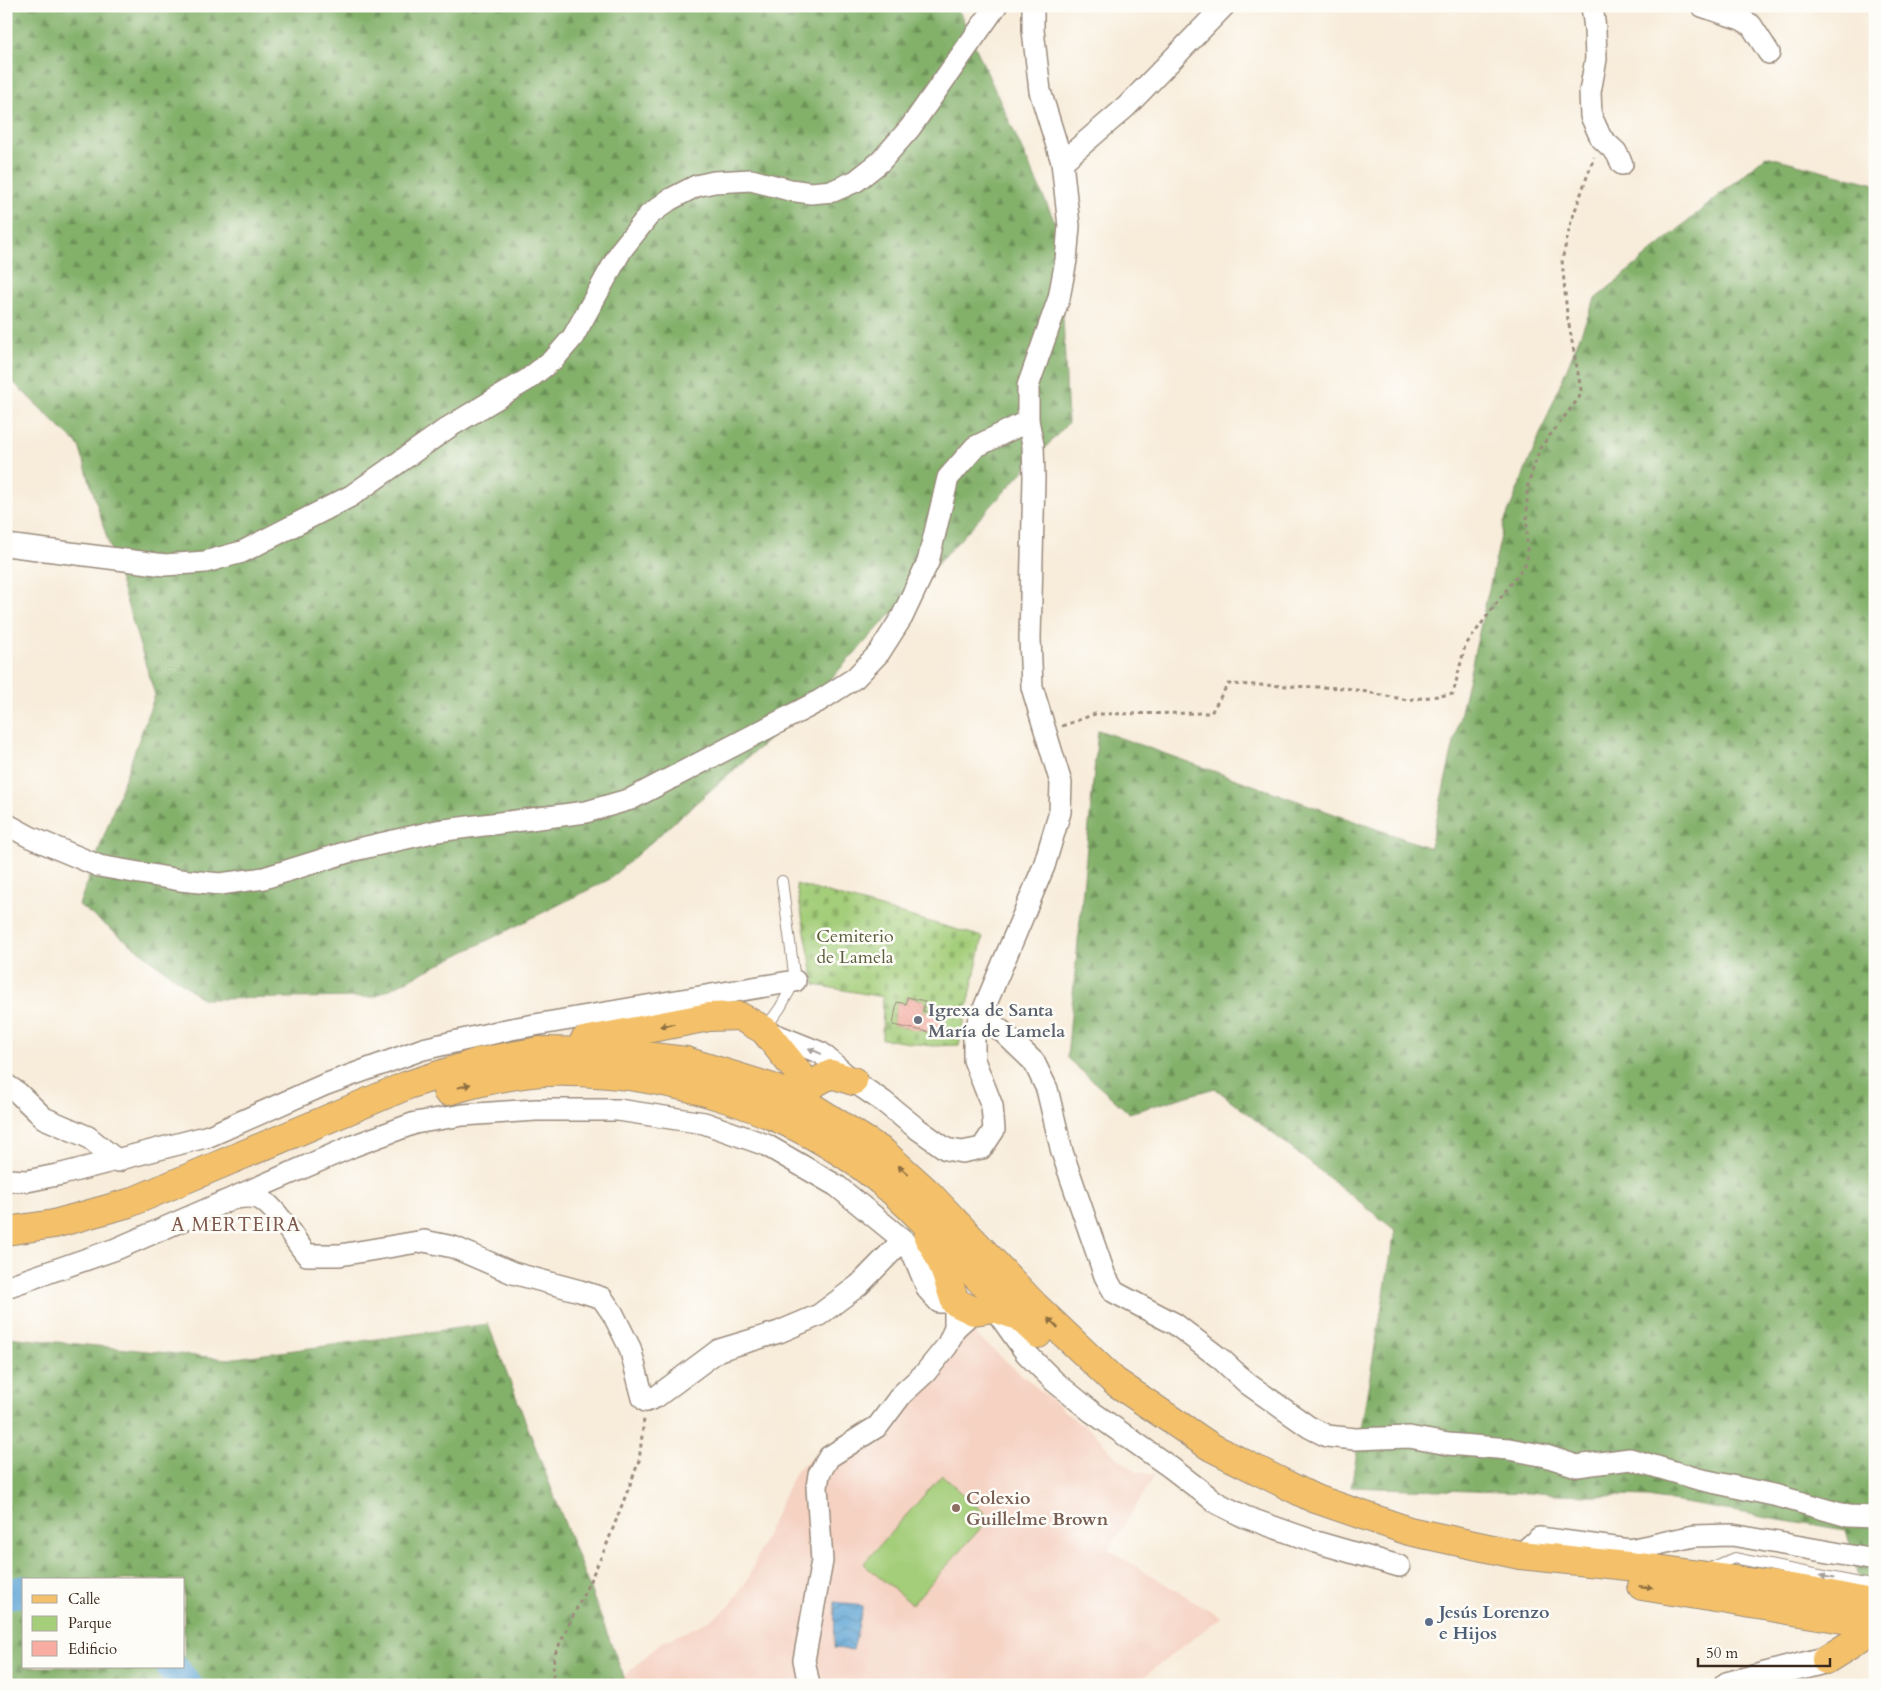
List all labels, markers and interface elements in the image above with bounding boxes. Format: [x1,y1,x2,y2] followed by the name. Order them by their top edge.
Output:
[816,924,894,970] park label: Cemiterio de Lamela
[928,998,1065,1044] place label: Igrexa de Santa María de Lamela
[912,1014,924,1026] marker: Igrexa de Santa María de Lamela
[659,1021,675,1029] one-way arrow
[808,1047,822,1055] one-way arrow
[457,1082,472,1090] one-way arrow
[897,1164,909,1176] one-way arrow
[171,1212,301,1238] district label: A MERTEIRA
[1047,1317,1059,1329] one-way arrow
[966,1486,1109,1532] place label: Colexio Guillelme Brown
[950,1502,962,1514] marker: Colexio Guillelme Brown
[1819,1572,1835,1580] one-way arrow
[22,1578,185,1668] legend
[1639,1583,1655,1591] one-way arrow
[68,1589,101,1609] text: Calle
[1436,1600,1550,1646] place label: Jesús Lorenzo e Hijos
[68,1613,112,1633] text: Parque
[1423,1616,1435,1628] marker: Jesús Lorenzo e Hijos
[1698,1636,1831,1668] scale bar
[68,1639,117,1659] text: Edificio
[1706,1643,1738,1663] text: 50 m

